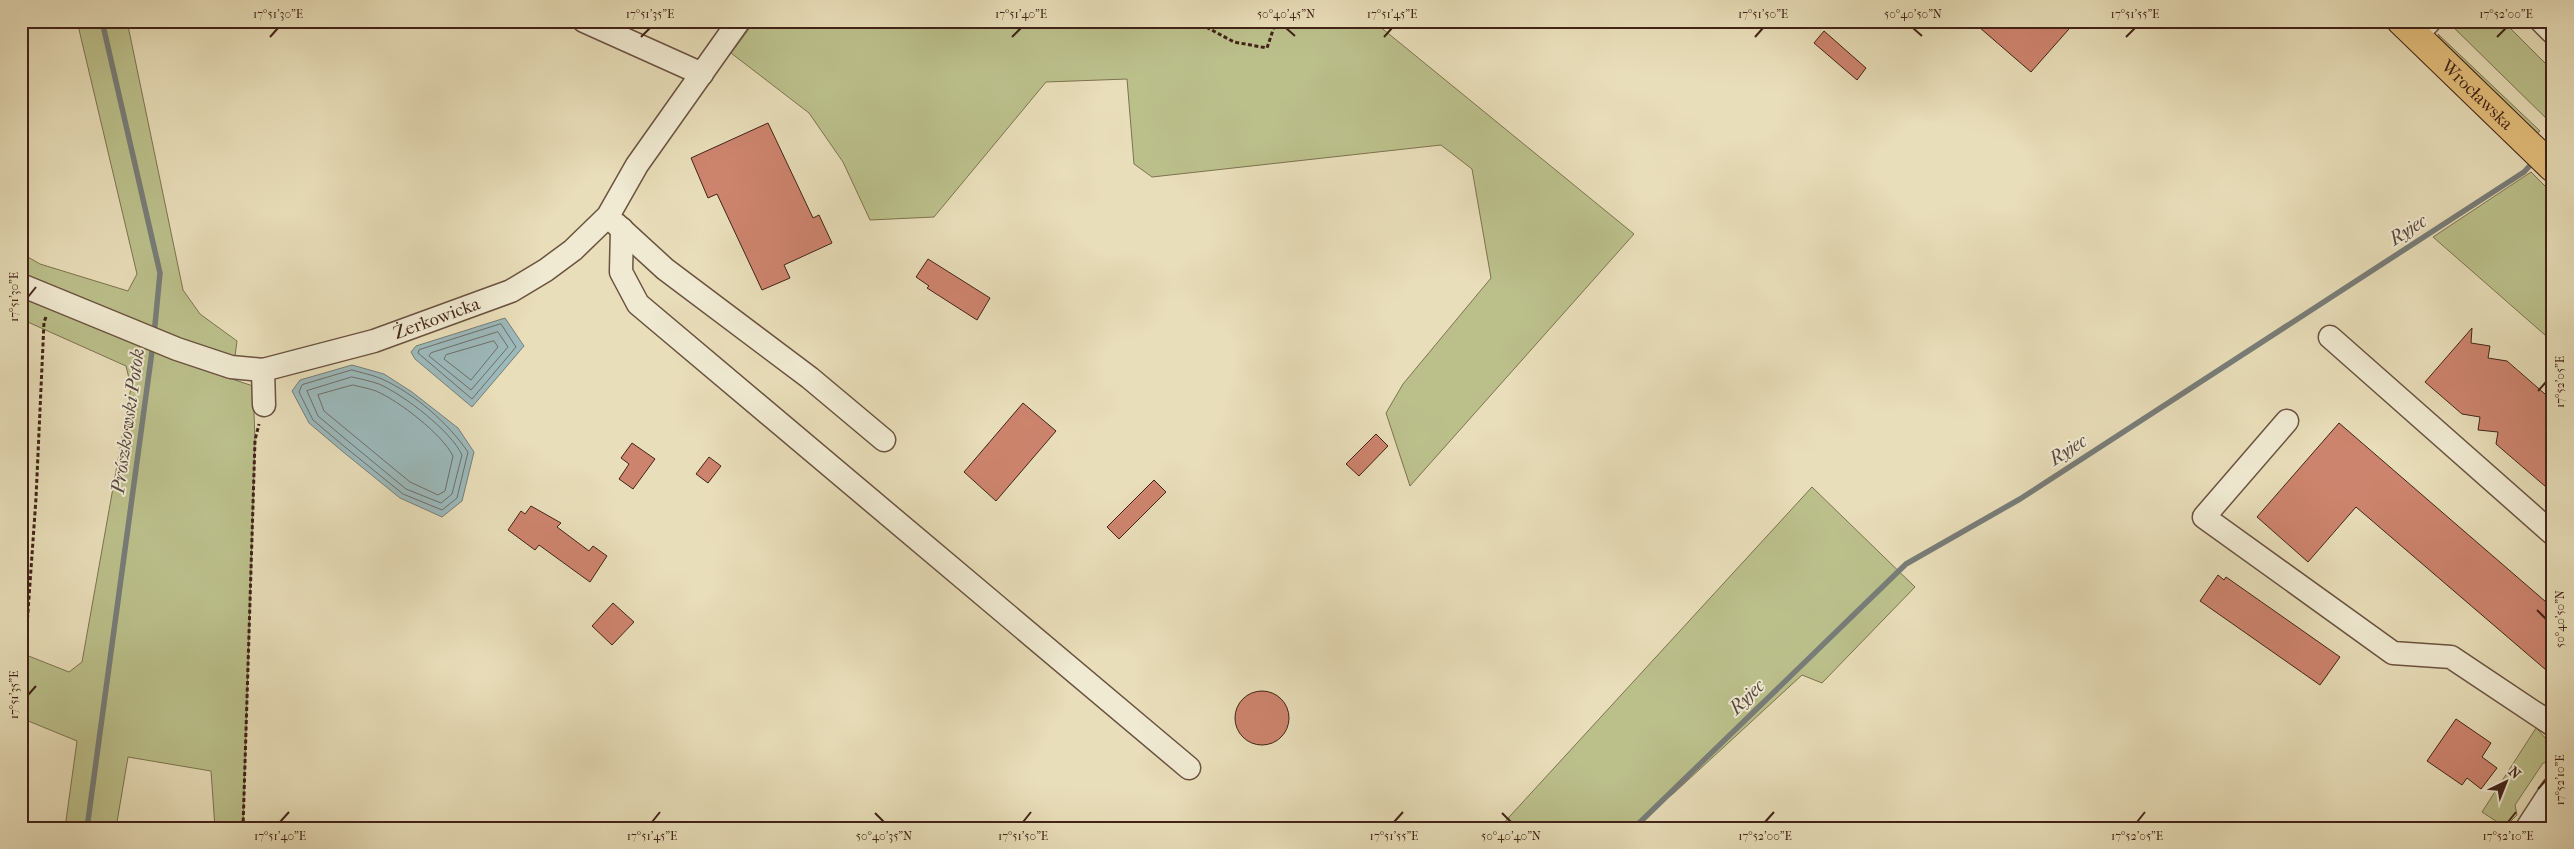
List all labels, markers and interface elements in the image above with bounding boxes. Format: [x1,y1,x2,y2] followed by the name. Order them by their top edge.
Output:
[253,7,303,21] text: 17°51'30"E
[626,7,674,21] text: 17°51'35"E
[995,7,1047,21] text: 17°51'40"E
[1257,7,1315,21] text: 50°40'45"N
[1367,7,1417,21] text: 17°51'45"E
[1738,7,1788,21] text: 17°51'50"E
[1884,7,1942,21] text: 50°40'50"N
[2111,7,2159,21] text: 17°51'55"E
[2479,7,2533,21] text: 17°52'00"E
[2436,55,2518,135] street label: Wrocławska
[2383,209,2432,251] water label: Ryjec
[7,272,21,322] text: 17°51'30"E
[390,293,483,344] street label: Żerkowicka
[107,347,149,496] water label: Prószkowski Potok
[2553,356,2567,408] text: 17°52'05"E
[2043,429,2092,471] water label: Ryjec
[2553,590,2567,648] text: 50°40'50"N
[7,671,21,719] text: 17°51'35"E
[1723,674,1770,720] water label: Ryjec
[2553,754,2567,806] text: 17°52'10"E
[2482,756,2532,806] north arrow
[2505,763,2524,783] text: N
[254,829,306,843] text: 17°51'40"E
[627,829,677,843] text: 17°51'45"E
[856,829,912,843] text: 50°40'35"N
[998,829,1048,843] text: 17°51'50"E
[1370,829,1418,843] text: 17°51'55"E
[1481,829,1541,843] text: 50°40'40"N
[1738,829,1792,843] text: 17°52'00"E
[2111,829,2163,843] text: 17°52'05"E
[2482,829,2534,843] text: 17°52'10"E

